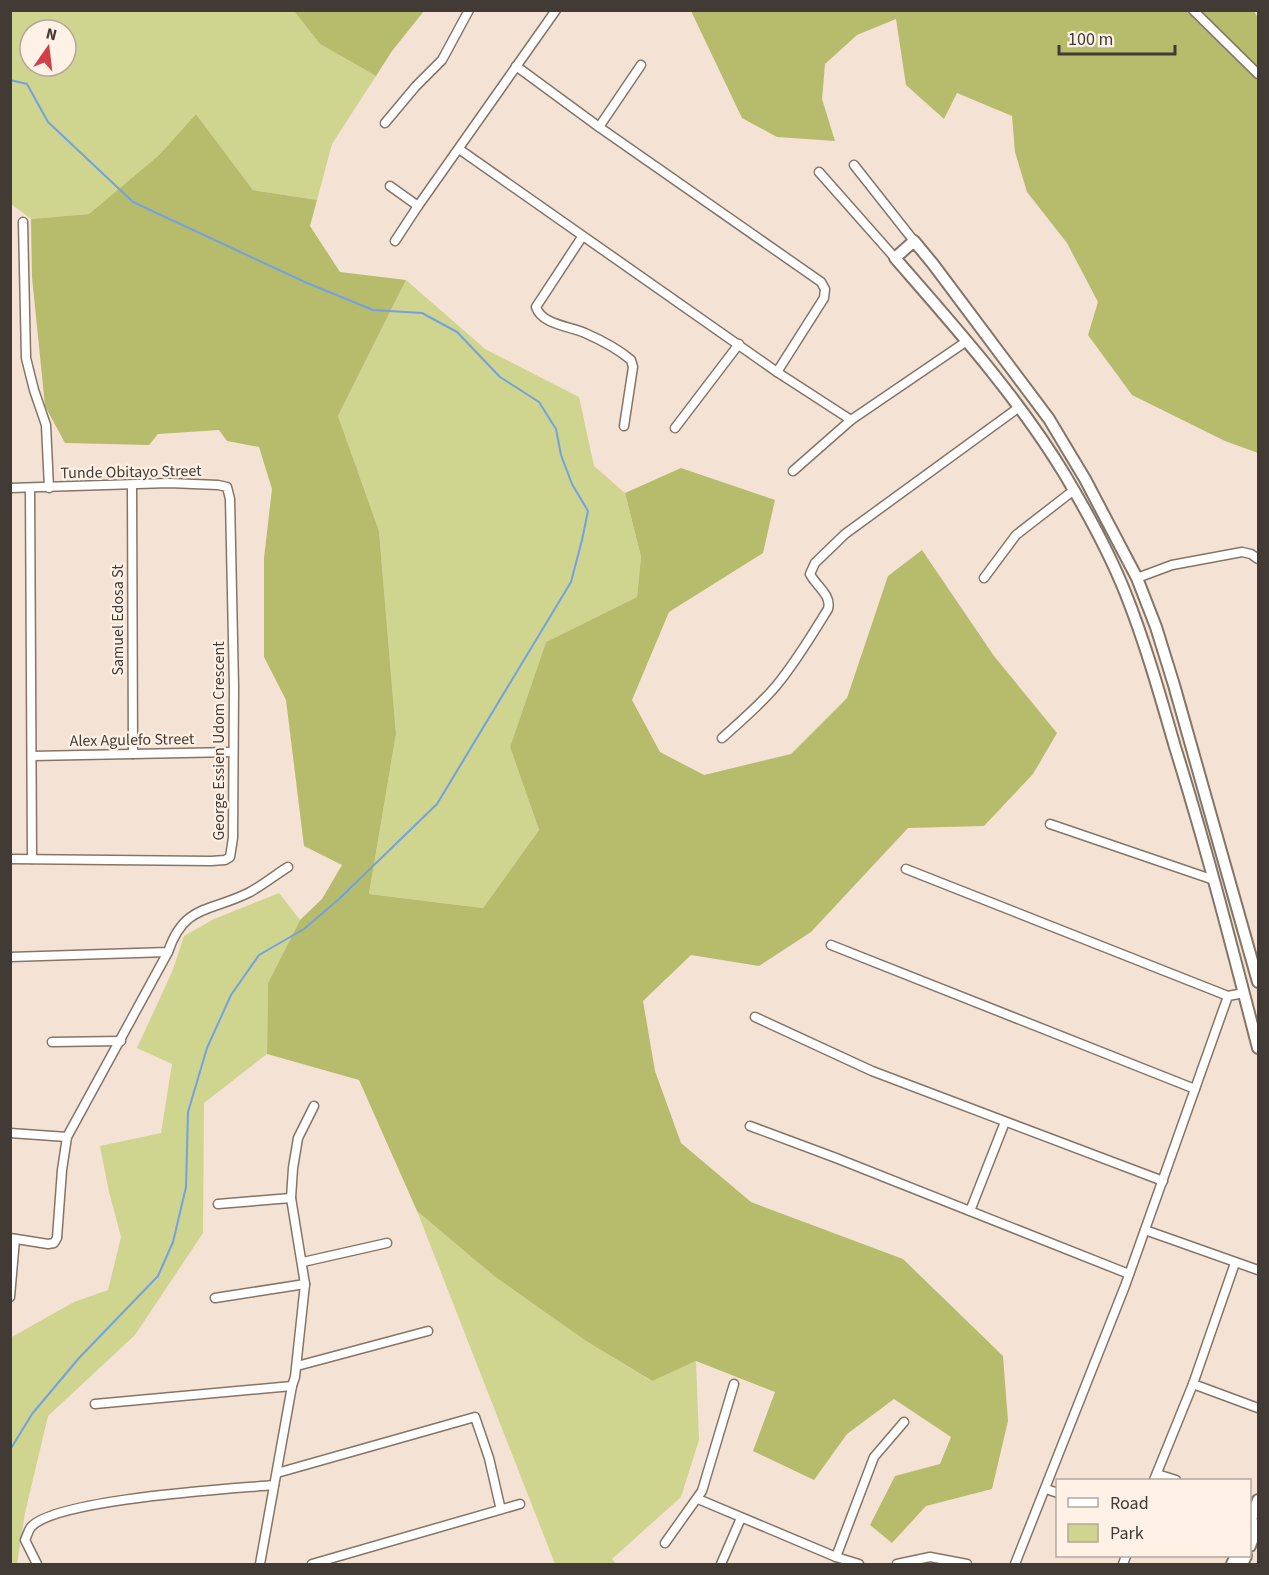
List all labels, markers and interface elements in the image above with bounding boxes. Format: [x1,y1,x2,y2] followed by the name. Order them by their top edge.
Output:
[18,18,78,78] north arrow
[1059,18,1174,56] scale bar
[44,22,59,46] text: N
[1068,27,1113,52] text: 100 m
[60,460,202,484] street label: Tunde Obitayo Street
[107,564,129,676] street label: Samuel Edosa St
[208,641,230,841] street label: George Essien Udom Crescent
[69,728,195,752] street label: Alex Agulefo Street
[1056,1479,1251,1557] legend
[1110,1491,1149,1516] text: Road
[1110,1521,1144,1546] text: Park

